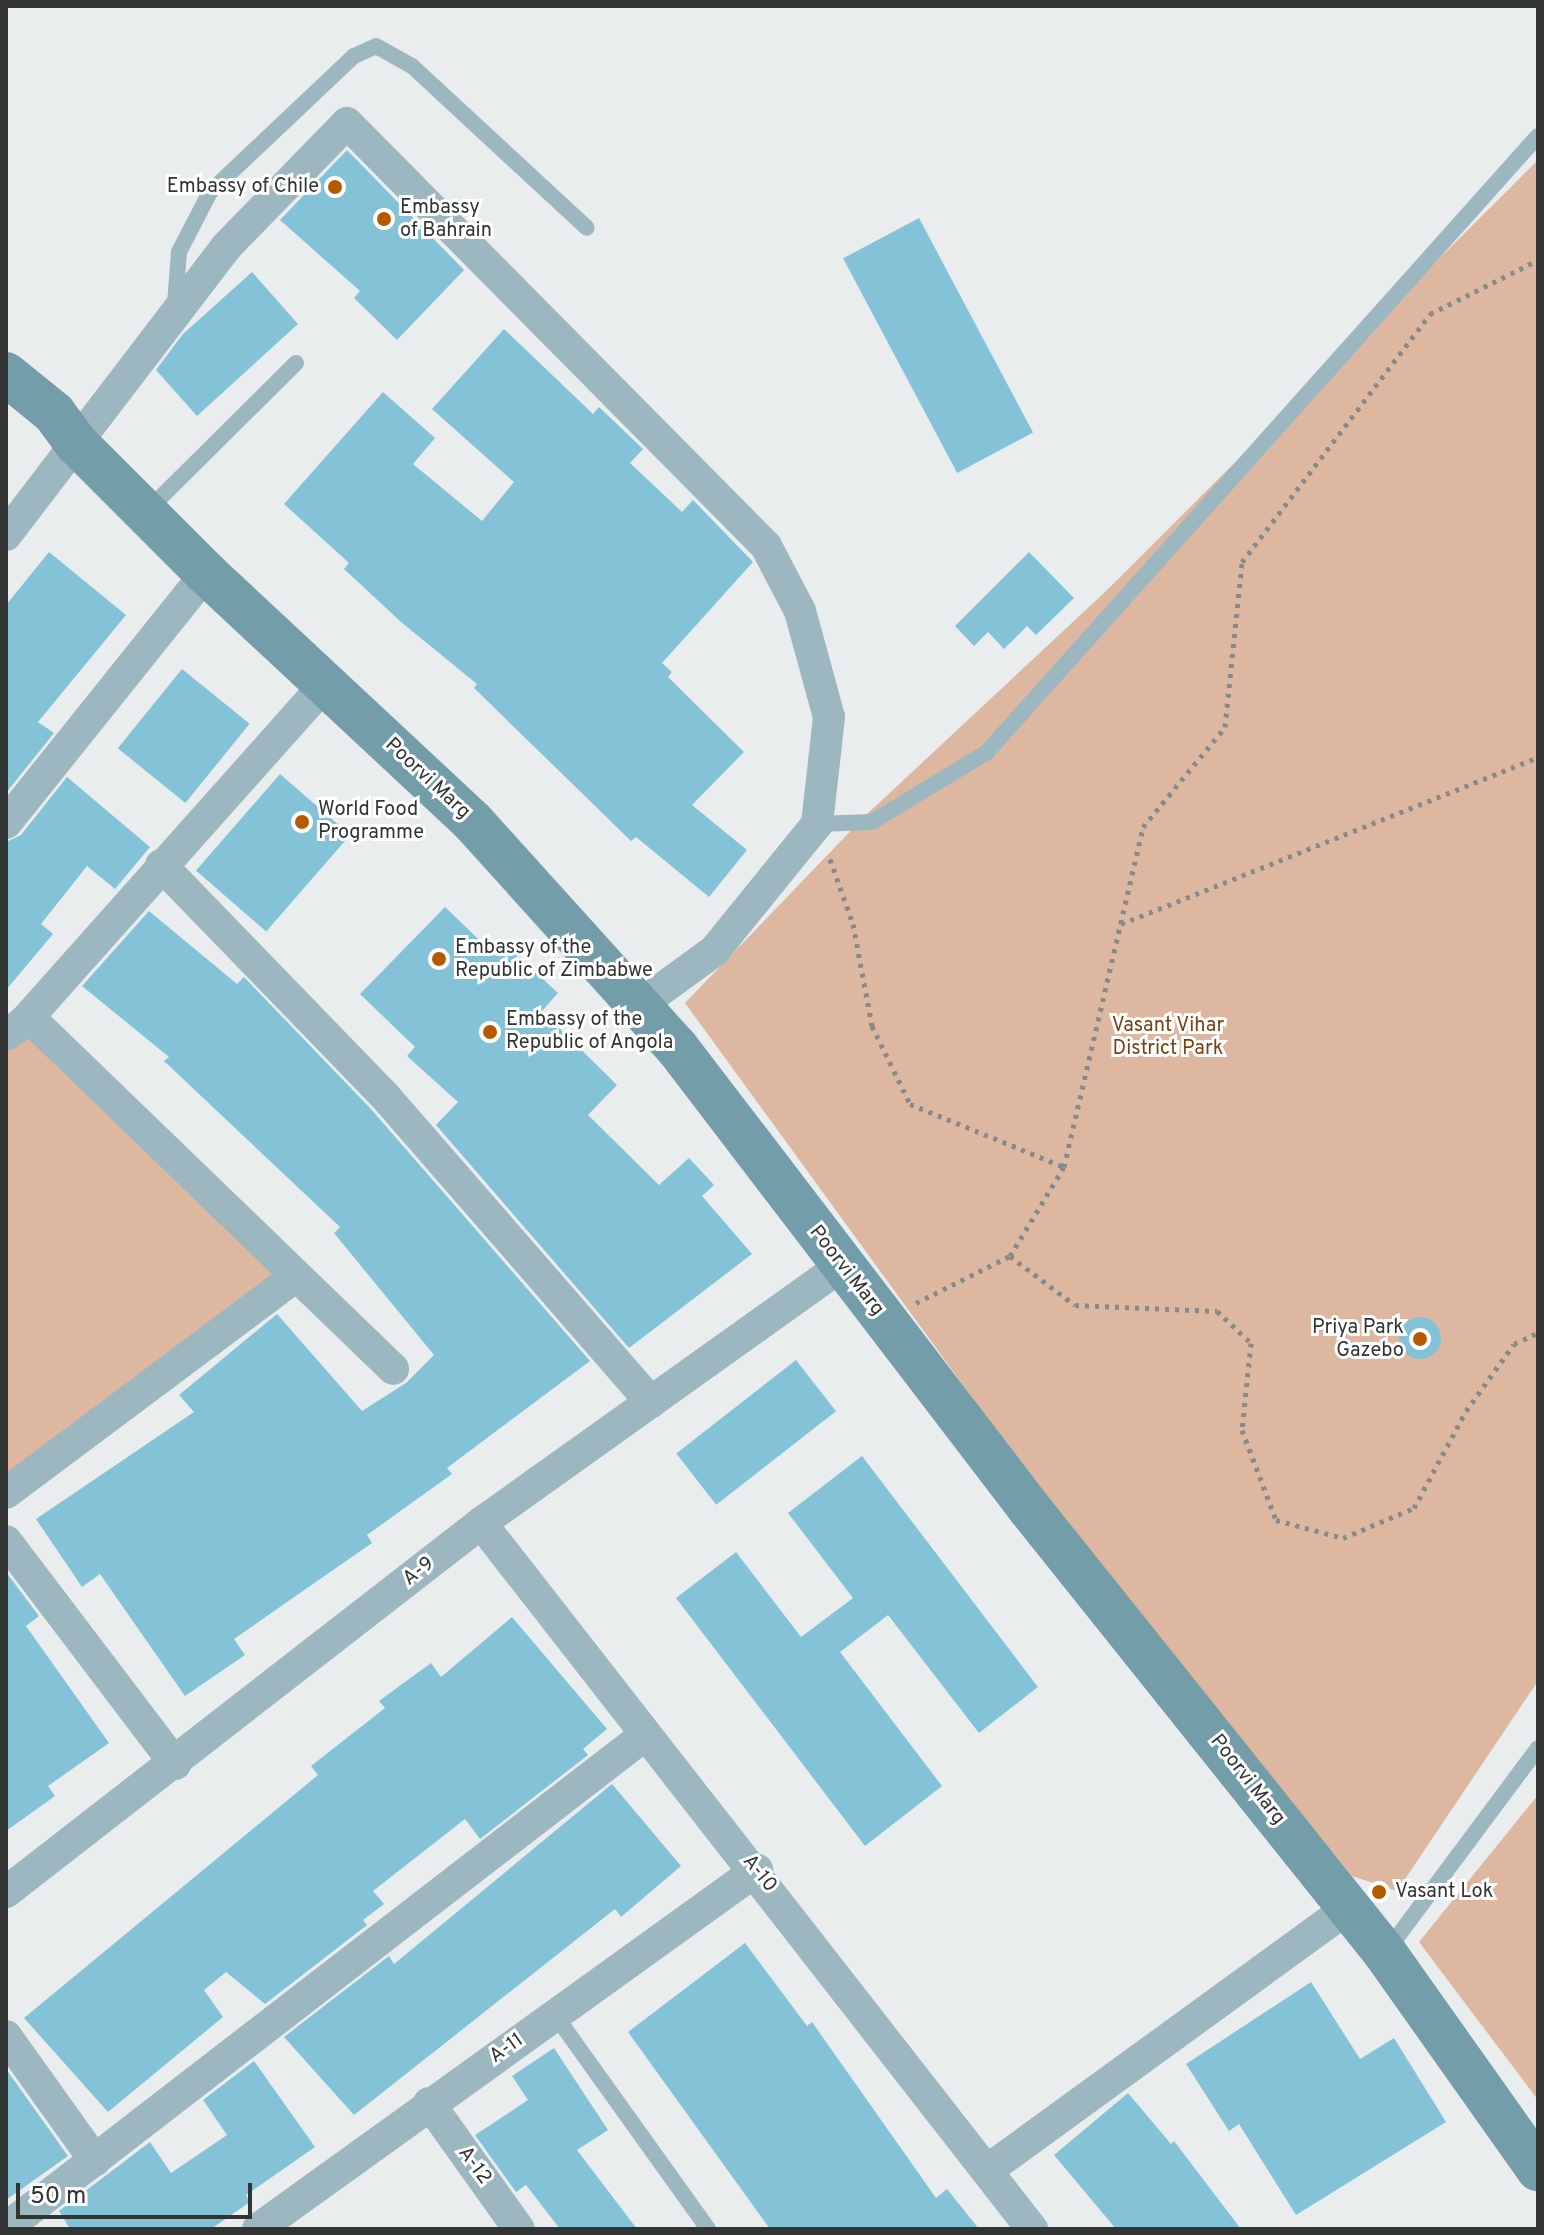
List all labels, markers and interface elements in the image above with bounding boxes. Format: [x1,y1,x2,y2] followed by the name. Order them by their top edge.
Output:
[167,175,319,199] place label: Embassy of Chile
[326,178,344,196] marker: Embassy of Chile
[400,196,492,243] place label: Embassy of Bahrain
[375,210,393,228] marker: Embassy of Bahrain
[379,733,475,825] street label: Poorvi Marg
[318,798,424,845] place label: World Food Programme
[293,813,311,831] marker: World Food Programme
[455,936,653,983] place label: Embassy of the Republic of Zimbabwe
[430,950,448,968] marker: Embassy of the Republic of Zimbabwe
[506,1008,674,1055] place label: Embassy of the Republic of Angola
[1111,1015,1225,1062] park label: Vasant Vihar District Park
[481,1023,499,1041] marker: Embassy of the Republic of Angola
[803,1221,889,1321] street label: Poorvi Marg
[1312,1316,1404,1363] place label: Priya Park Gazebo
[1411,1330,1429,1348] marker: Priya Park Gazebo
[399,1552,439,1592] street label: A-9
[1204,1730,1290,1830] street label: Poorvi Marg
[737,1850,781,1898] street label: A-10
[1395,1880,1493,1904] place label: Vasant Lok
[1370,1883,1388,1901] marker: Vasant Lok
[485,2029,529,2069] street label: A-11
[452,2142,496,2190] street label: A-12
[20,2167,256,2217] scale bar
[30,2182,86,2212] text: 50 m

